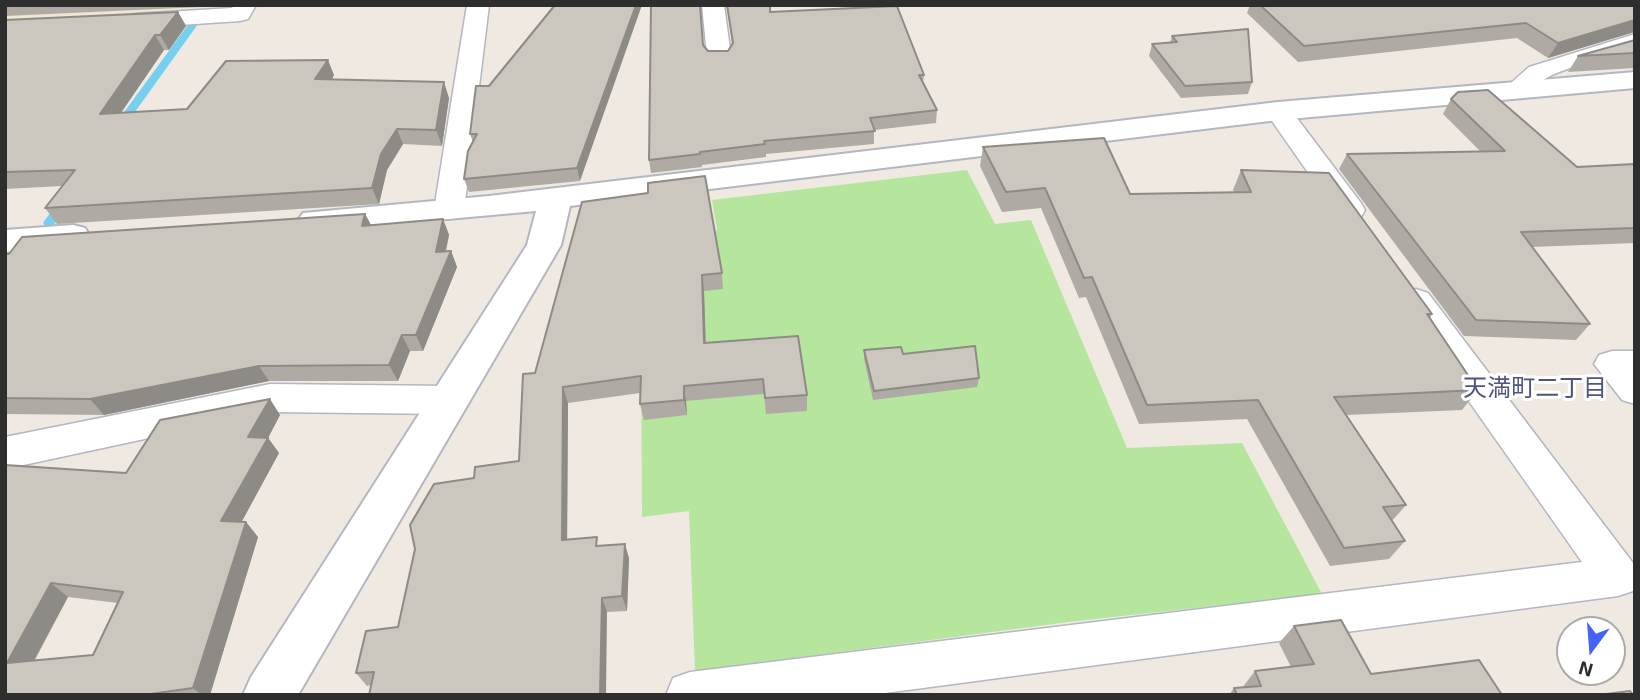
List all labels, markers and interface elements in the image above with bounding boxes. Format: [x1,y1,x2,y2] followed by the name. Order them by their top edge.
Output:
[1463,374,1607,402] district label: 天満町二丁目
[1556,616,1626,686] north arrow
[1576,657,1595,683] text: N

